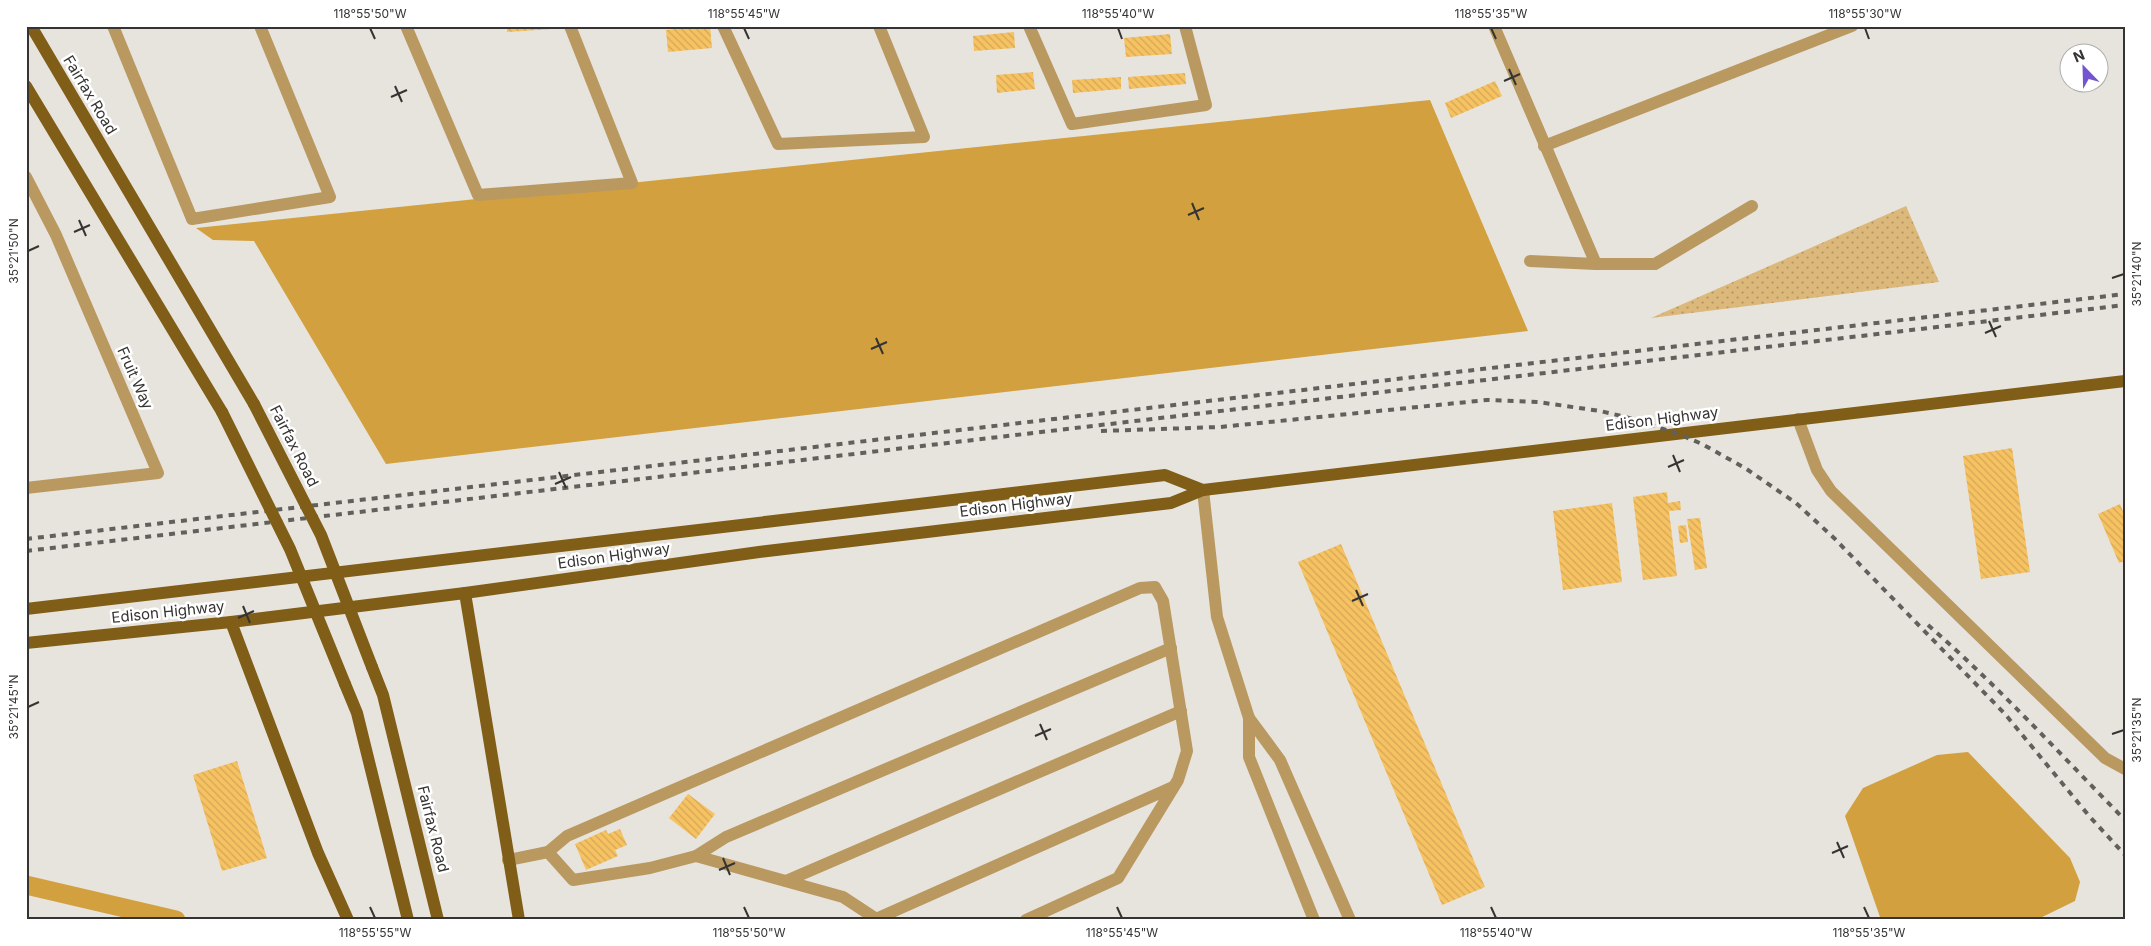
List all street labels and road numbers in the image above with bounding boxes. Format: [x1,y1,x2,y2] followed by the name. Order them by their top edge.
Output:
[59,52,121,138] street label: Fairfax Road
[113,344,158,412] street label: Fruit Way
[266,402,323,490] street label: Fairfax Road
[1604,402,1720,435] street label: Edison Highway
[958,488,1074,521] street label: Edison Highway
[556,538,672,573] street label: Edison Highway
[110,596,226,627] street label: Edison Highway
[414,784,453,874] street label: Fairfax Road

